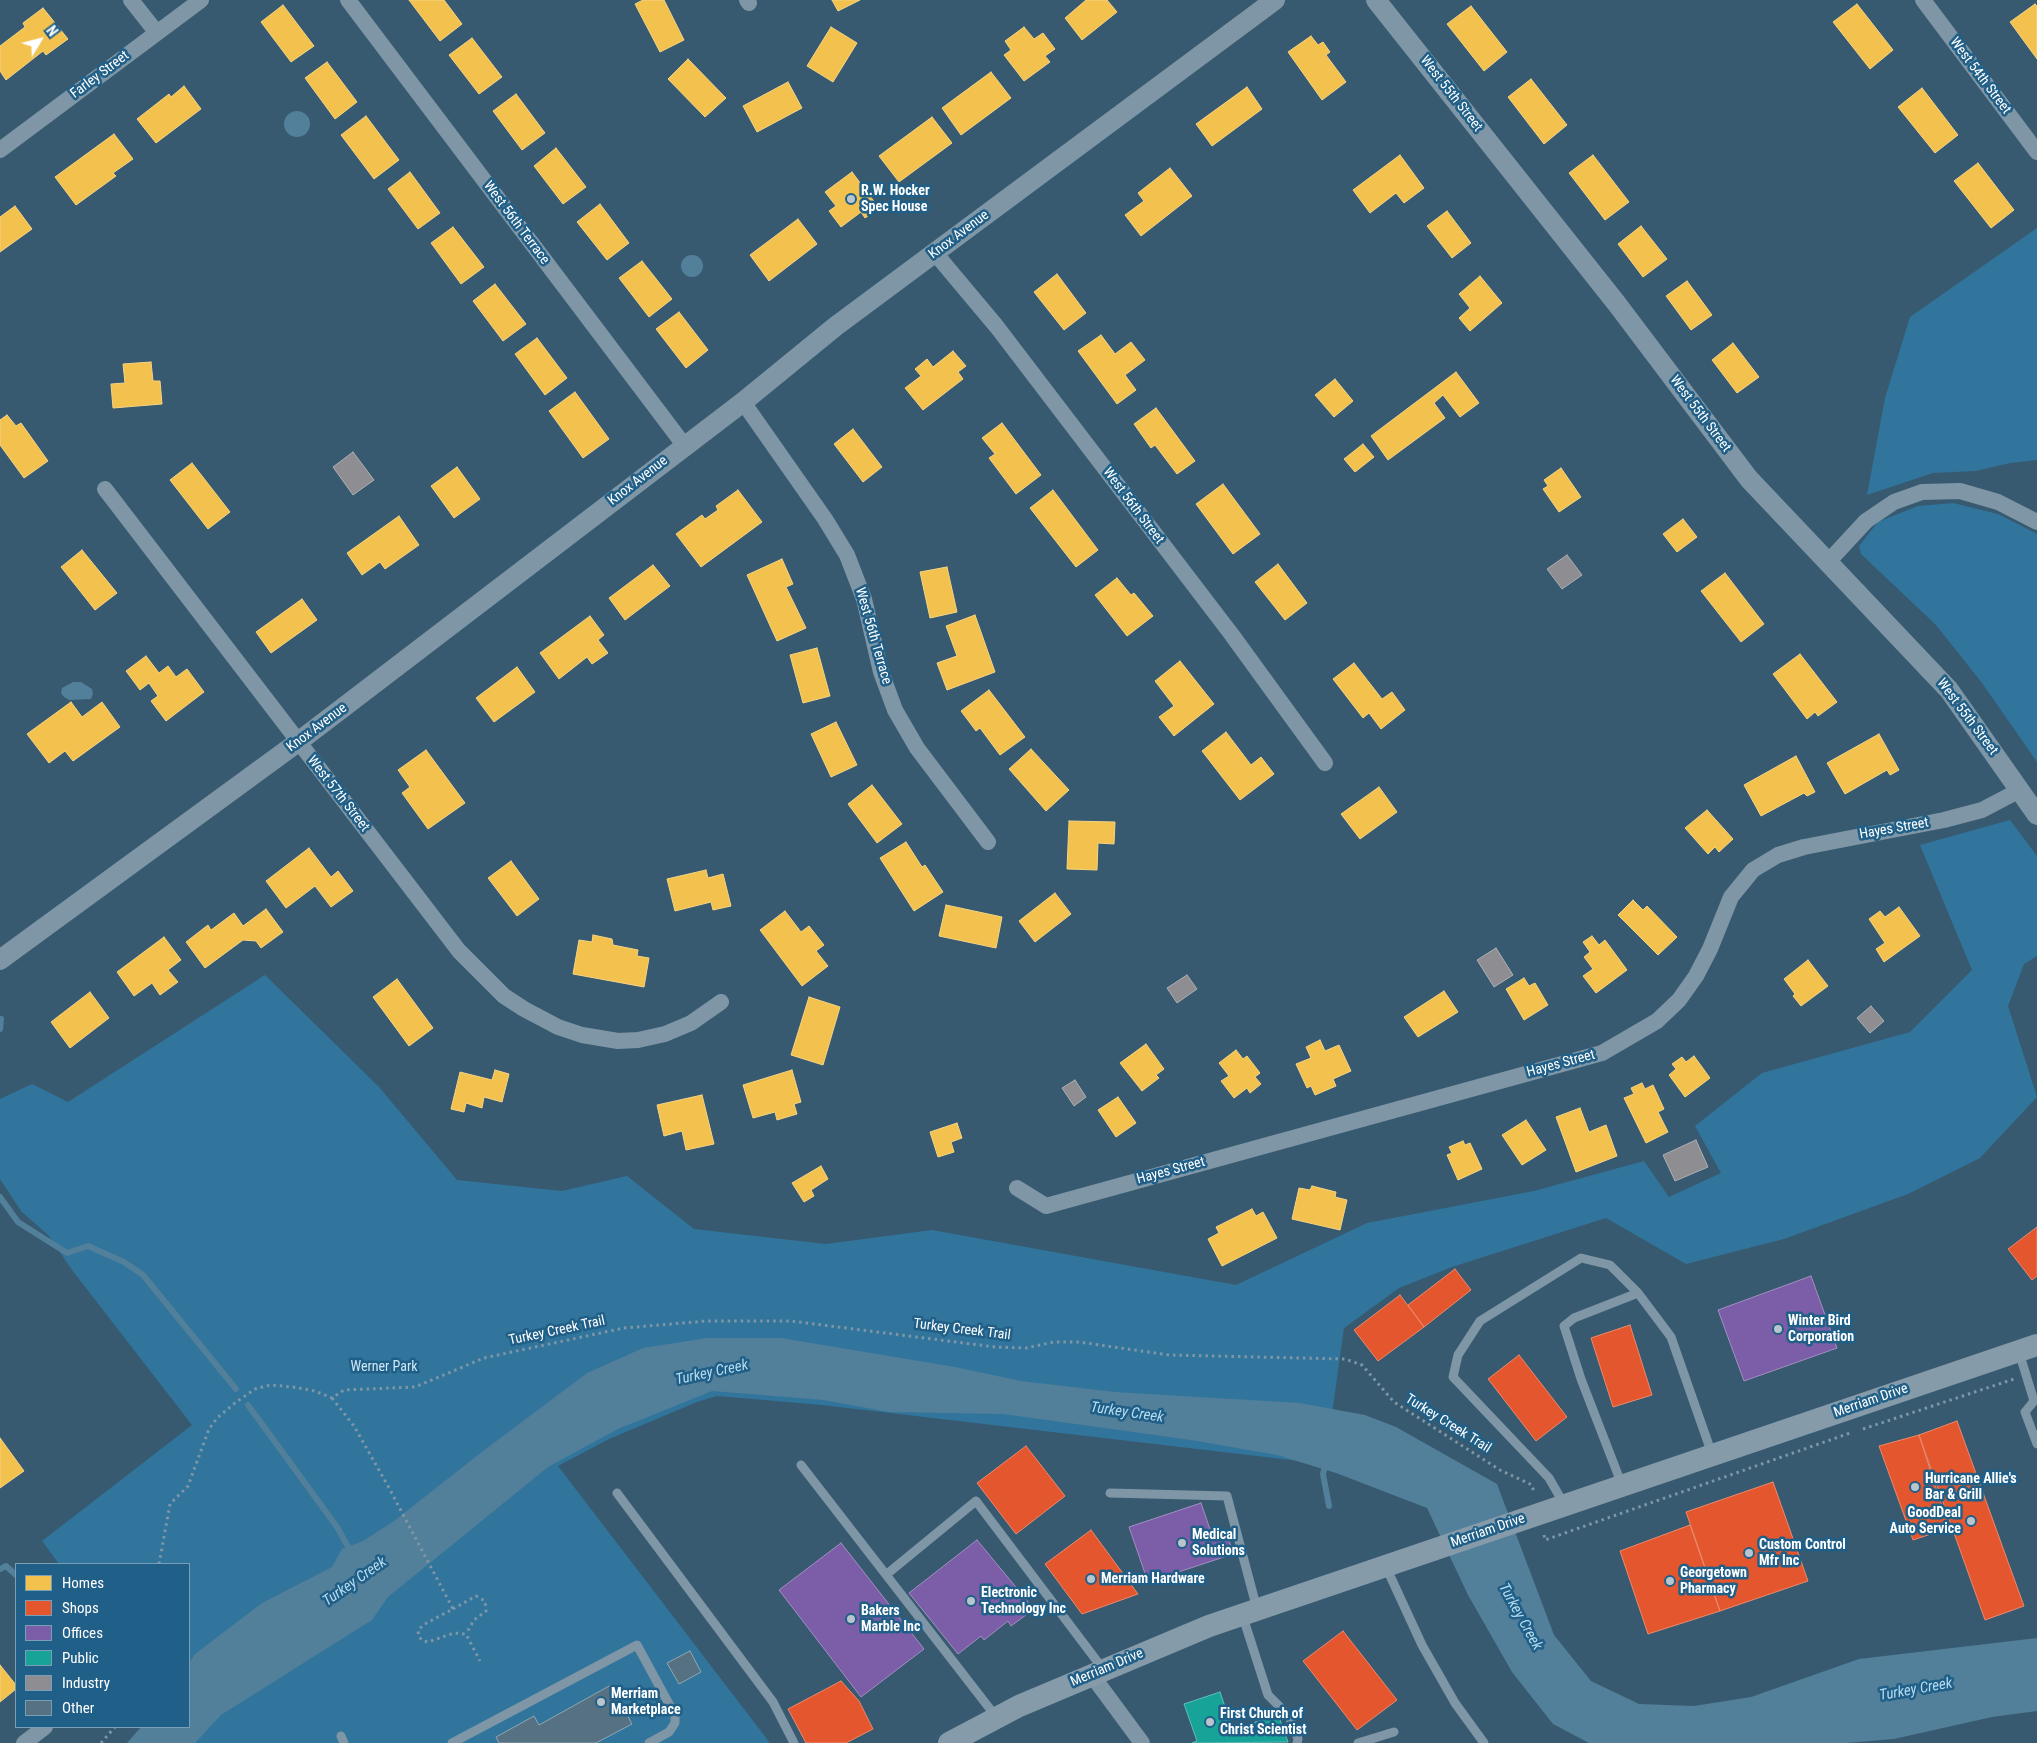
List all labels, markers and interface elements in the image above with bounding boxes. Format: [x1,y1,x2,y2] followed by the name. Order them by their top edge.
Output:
[15,15,65,65] north arrow
[43,23,61,39] text: N
[1946,34,2014,118] street label: West 54th Street
[67,48,133,102] street label: Farley Street
[1416,53,1486,135] street label: West 55th Street
[479,178,553,268] street label: West 56th Terrace
[861,183,930,216] place label: R.W. Hocker Spec House
[845,193,857,205] marker: R.W. Hocker Spec House
[926,207,992,263] street label: Knox Avenue
[1666,372,1734,456] street label: West 55th Street
[605,453,671,509] street label: Knox Avenue
[1099,464,1167,548] street label: West 56th Street
[851,586,895,686] street label: West 56th Terrace
[1933,675,2001,759] street label: West 55th Street
[284,700,350,756] street label: Knox Avenue
[303,753,373,835] street label: West 57th Street
[1858,815,1930,843] street label: Hayes Street
[1525,1047,1597,1081] street label: Hayes Street
[1135,1154,1207,1188] street label: Hayes Street
[507,1313,607,1349] street label: Turkey Creek Trail
[1788,1313,1854,1345] place label: Winter Bird Corporation
[912,1316,1012,1344] street label: Turkey Creek Trail
[1772,1323,1784,1335] marker: Winter Bird Corporation
[674,1357,750,1389] water label: Turkey Creek
[350,1359,418,1375] park label: Werner Park
[1832,1380,1910,1422] street label: Merriam Drive
[1402,1391,1494,1457] street label: Turkey Creek Trail
[1089,1399,1165,1427] water label: Turkey Creek
[1925,1471,2017,1504] place label: Hurricane Allie's Bar & Grill
[1909,1481,1921,1493] marker: Hurricane Allie's Bar & Grill
[1890,1505,1961,1538] place label: GoodDeal Auto Service
[1449,1510,1527,1552] street label: Merriam Drive
[1965,1515,1977,1527] marker: GoodDeal Auto Service
[1192,1527,1245,1560] place label: Medical Solutions
[1176,1537,1188,1549] marker: Medical Solutions
[1759,1537,1846,1570] place label: Custom Control Mfr Inc
[1743,1547,1755,1559] marker: Custom Control Mfr Inc
[320,1553,390,1611] water label: Turkey Creek
[15,1563,190,1728] legend
[1680,1565,1747,1598] place label: Georgetown Pharmacy
[1101,1571,1205,1587] place label: Merriam Hardware
[1085,1573,1097,1585] marker: Merriam Hardware
[62,1574,104,1592] text: Homes
[1664,1575,1676,1587] marker: Georgetown Pharmacy
[1494,1580,1546,1654] water label: Turkey Creek
[981,1585,1066,1618] place label: Electronic Technology Inc
[965,1595,977,1607] marker: Electronic Technology Inc
[62,1599,99,1617] text: Shops
[861,1603,920,1635] place label: Bakers Marble Inc
[845,1613,857,1625] marker: Bakers Marble Inc
[62,1624,103,1642] text: Offices
[1068,1645,1146,1691] street label: Merriam Drive
[62,1649,99,1667] text: Public
[62,1674,110,1692] text: Industry
[1878,1675,1954,1705] water label: Turkey Creek
[611,1686,681,1718] place label: Merriam Marketplace
[595,1696,607,1708] marker: Merriam Marketplace
[62,1699,94,1717] text: Other
[1220,1706,1306,1738] place label: First Church of Christ Scientist
[1204,1716,1216,1728] marker: First Church of Christ Scientist

